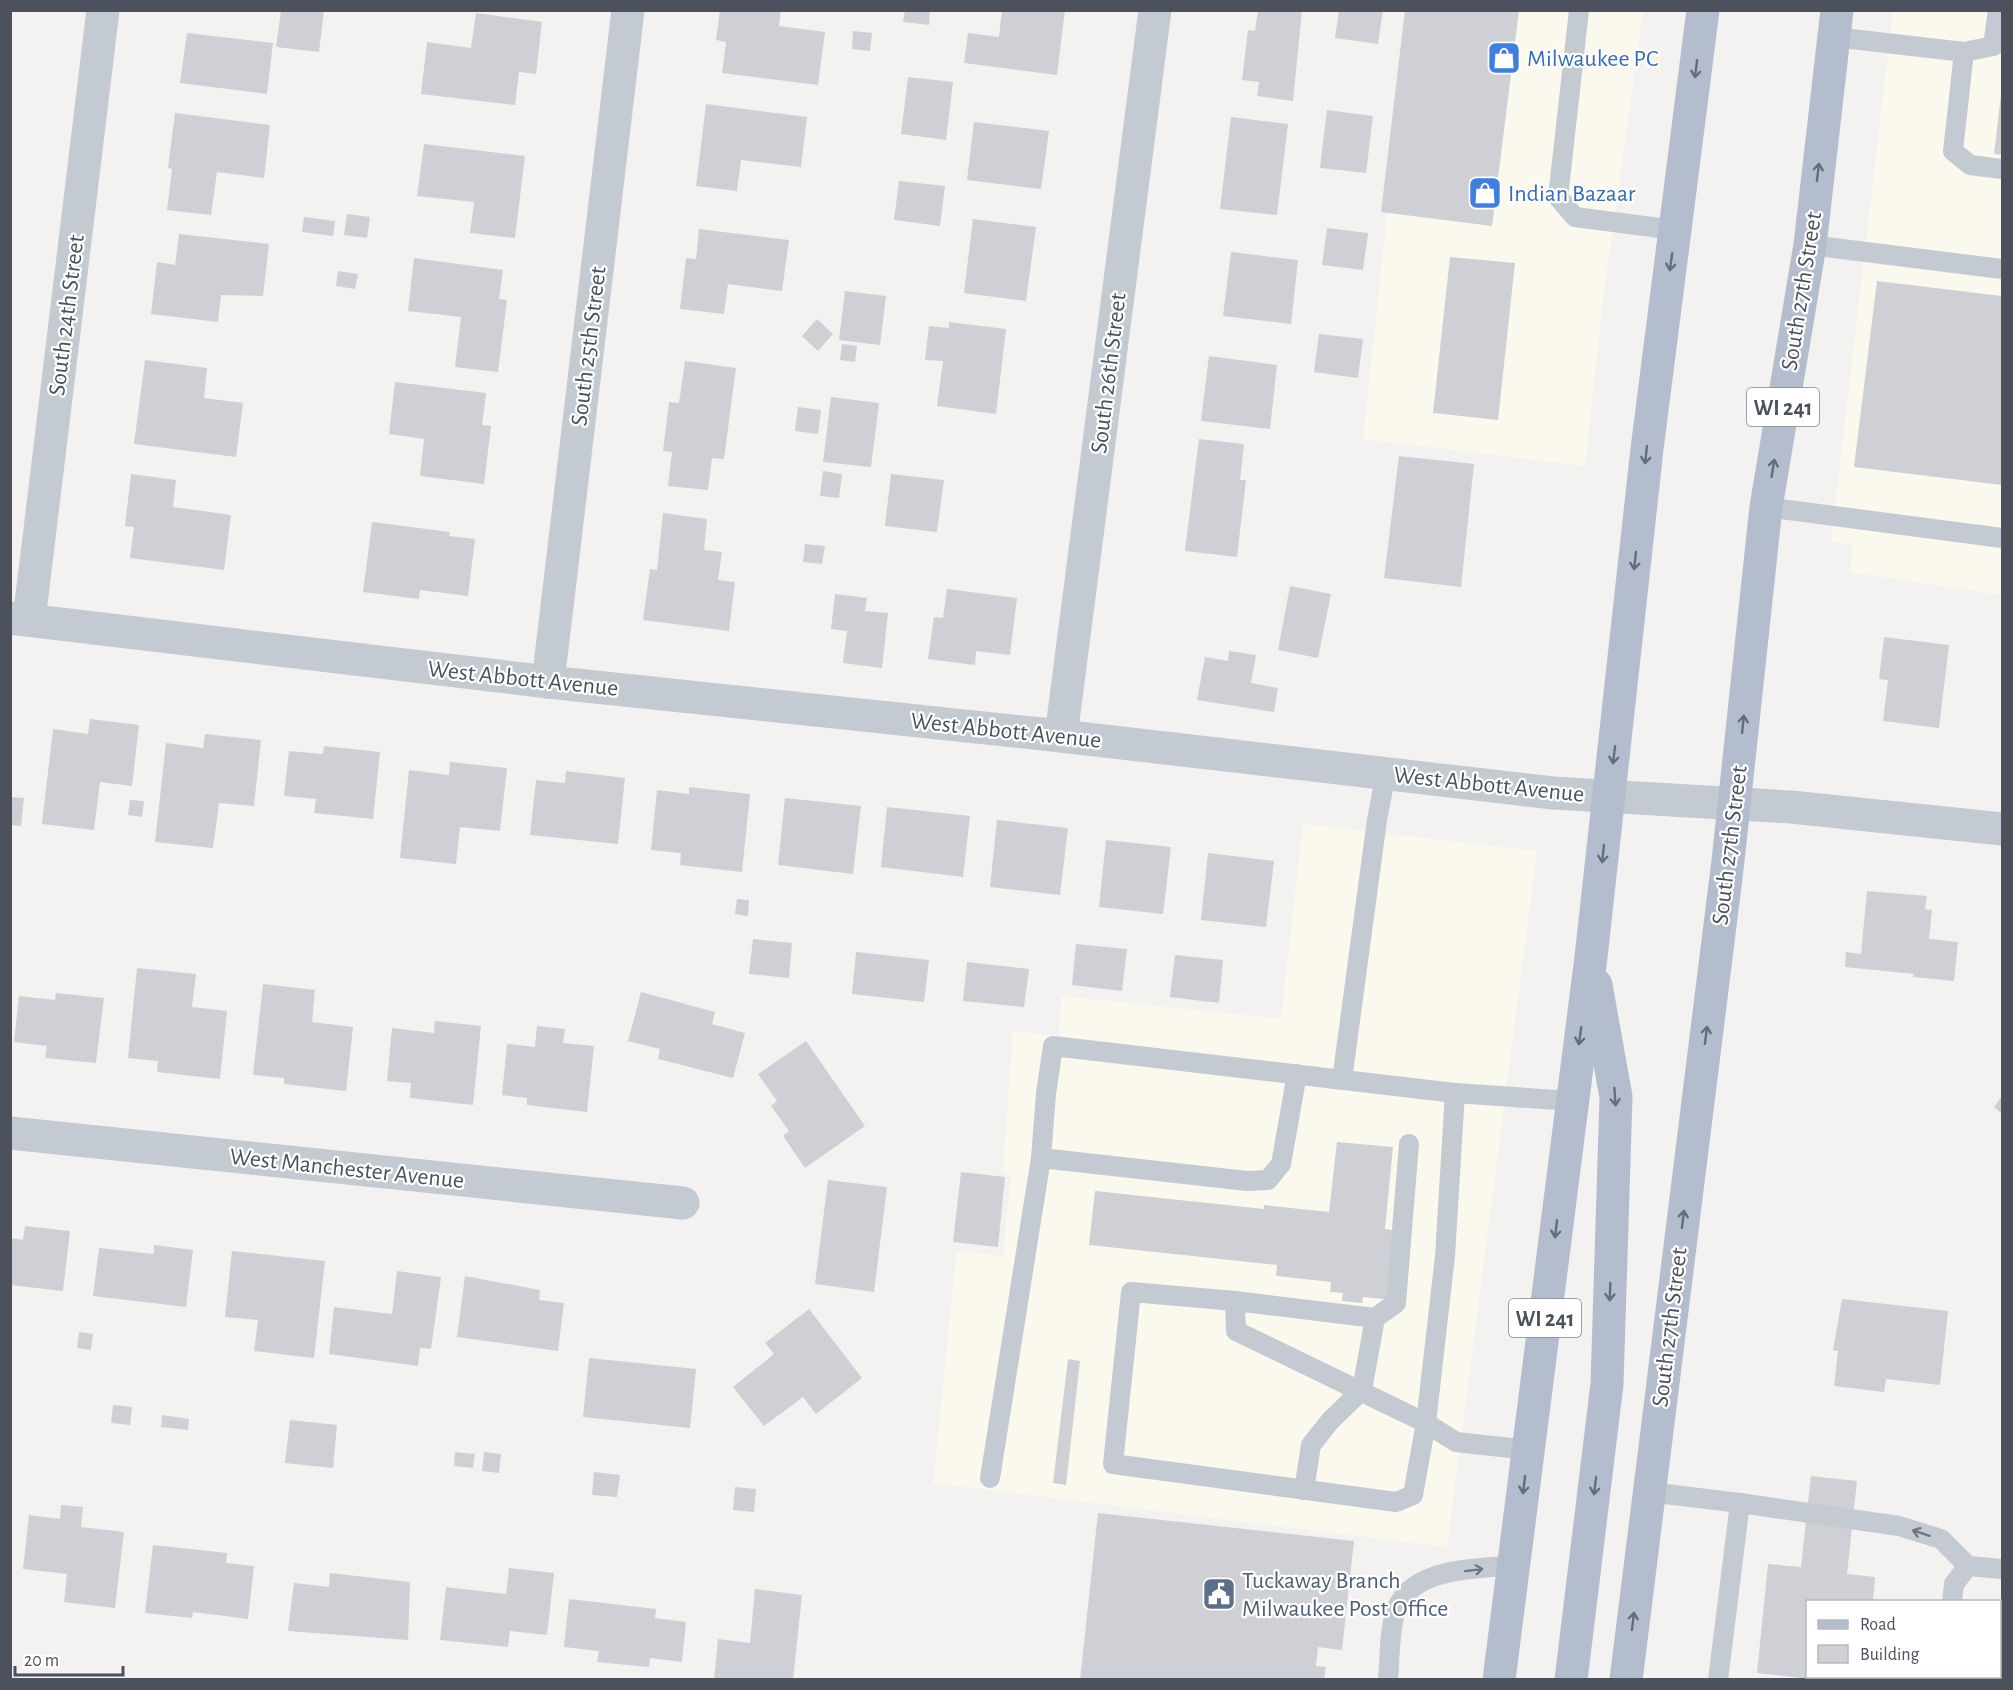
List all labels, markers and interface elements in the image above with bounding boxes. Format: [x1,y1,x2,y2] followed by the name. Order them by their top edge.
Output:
[1486,40,1522,76] shop icon: Milwaukee PC
[1527,47,1658,71] place label: Milwaukee PC
[1690,58,1701,78] one-way arrow
[1813,162,1824,182] one-way arrow
[1467,175,1503,211] shop icon: Indian Bazaar
[1508,182,1636,206] place label: Indian Bazaar
[1778,210,1826,372] street label: South 27th Street
[45,233,89,397] street label: South 24th Street
[1665,251,1676,271] one-way arrow
[567,265,611,427] street label: South 25th Street
[1087,291,1131,455] street label: South 26th Street
[1747,388,1819,426] road number: WI 241
[1640,445,1651,465] one-way arrow
[1768,459,1779,479] one-way arrow
[1629,550,1640,570] one-way arrow
[426,657,619,701] street label: West Abbott Avenue
[909,709,1102,753] street label: West Abbott Avenue
[1738,715,1749,735] one-way arrow
[1609,744,1620,764] one-way arrow
[1392,763,1585,807] street label: West Abbott Avenue
[1708,764,1752,926] street label: South 27th Street
[1597,844,1608,864] one-way arrow
[1575,1025,1586,1045] one-way arrow
[1701,1026,1712,1046] one-way arrow
[1610,1087,1621,1107] one-way arrow
[228,1145,465,1193] street label: West Manchester Avenue
[1678,1210,1689,1230] one-way arrow
[1550,1219,1561,1239] one-way arrow
[1648,1246,1692,1408] street label: South 27th Street
[1605,1282,1616,1302] one-way arrow
[1509,1299,1581,1337] road number: WI 241
[1519,1475,1530,1495] one-way arrow
[1589,1476,1600,1496] one-way arrow
[1912,1527,1931,1538] one-way arrow
[1463,1565,1483,1576] one-way arrow
[1242,1569,1448,1621] place label: Tuckaway Branch Milwaukee Post Office
[1201,1576,1237,1612] public building icon: Tuckaway Branch Milwaukee Post Office
[1806,1600,2001,1678] legend
[1628,1612,1639,1632] one-way arrow
[1860,1616,1896,1634] text: Road
[15,1639,123,1677] scale bar
[1860,1646,1920,1664] text: Building
[24,1652,59,1670] text: 20 m

